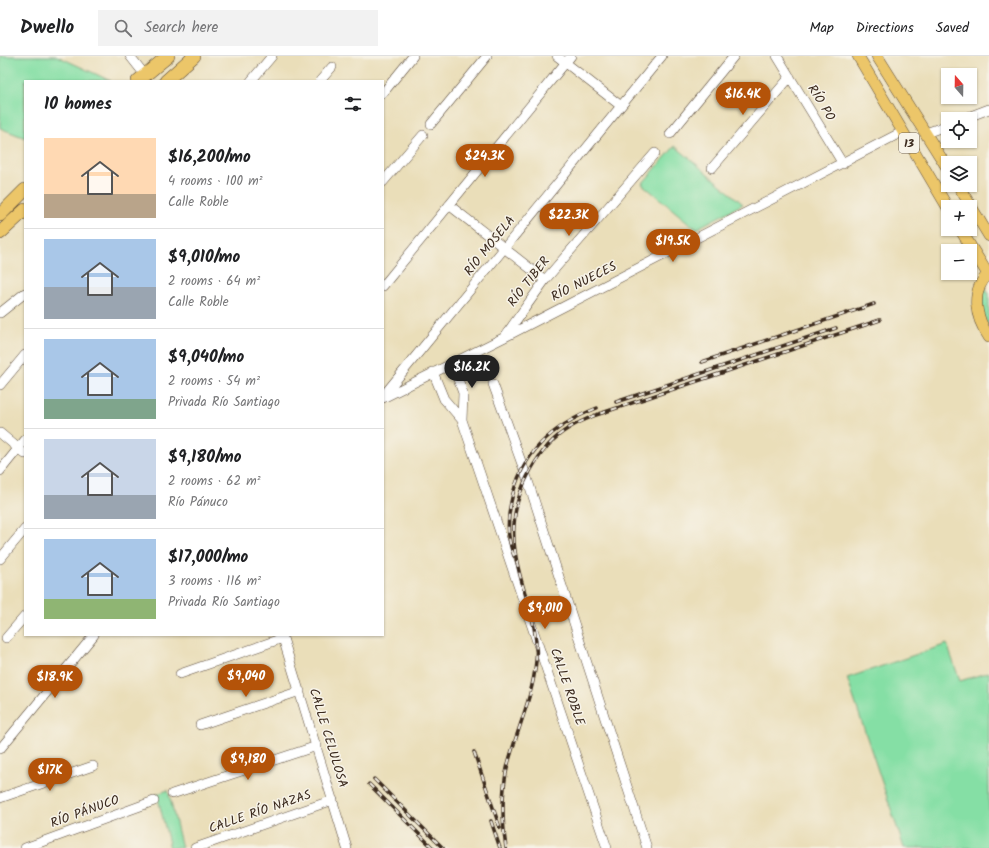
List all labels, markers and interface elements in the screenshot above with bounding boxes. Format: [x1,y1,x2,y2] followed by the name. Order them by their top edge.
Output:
[98,10,378,46] search box
[20,13,74,43] text: Dwello
[144,16,218,40] text: Search here
[112,17,134,39] icon: search
[809,17,834,39] text: Map
[856,17,914,39] text: Directions
[936,17,969,39] text: Saved
[941,68,977,104] north arrow
[941,68,977,280] map controls
[802,81,840,125] street label: RÍO PO
[710,82,776,116] pin: $16.4K
[725,84,761,105] text: $16.4K
[44,91,112,118] text: 10 homes
[342,93,364,115] icon: filters
[941,112,977,148] button: locate
[899,133,919,153] road number: 13
[168,144,251,171] text: $16,200/mo
[452,144,518,178] pin: $24.3K
[465,146,505,167] text: $24.3K
[76,154,124,202] icon: home
[941,156,977,192] button: layers
[168,171,263,192] text: 4 rooms · 100 m²
[168,192,229,213] text: Calle Roble
[941,200,977,236] button: +
[536,203,602,237] pin: $22.3K
[549,205,589,226] text: $22.3K
[459,211,521,281] street label: RÍO MOSELA
[640,229,706,263] pin: $19.5K
[655,231,691,252] text: $19.5K
[168,244,240,271] text: $9,010/mo
[941,244,977,280] button: −
[502,252,556,312] street label: RÍO TIBER
[76,255,124,303] icon: home
[547,256,621,308] street label: RÍO NUECES
[168,271,260,292] text: 2 rooms · 64 m²
[168,292,229,313] text: Calle Roble
[168,344,244,371] text: $9,040/mo
[76,355,124,403] icon: home
[439,355,505,389] pin: $16.2K
[453,357,491,378] text: $16.2K
[168,371,260,392] text: 2 rooms · 54 m²
[168,392,280,413] text: Privada Río Santiago
[168,444,241,471] text: $9,180/mo
[76,455,124,503] icon: home
[168,471,261,492] text: 2 rooms · 62 m²
[168,492,228,513] text: Río Pánuco
[168,544,248,571] text: $17,000/mo
[76,555,124,603] icon: home
[168,571,261,592] text: 3 rooms · 116 m²
[168,592,280,613] text: Privada Río Santiago
[512,596,578,630] pin: $9,010
[528,598,562,619] text: $9,010
[544,645,590,729] street label: CALLE ROBLE
[213,664,279,698] pin: $9,040
[22,665,88,699] pin: $18.9K
[227,666,265,687] text: $9,040
[37,667,73,688] text: $18.9K
[303,686,353,790] street label: CALLE CELULOSA
[215,747,281,781] pin: $9,180
[230,749,266,770] text: $9,180
[26,758,74,792] pin: $17K
[37,760,63,781] text: $17K
[206,785,314,839] street label: CALLE RÍO NAZAS
[48,790,122,834] street label: RÍO PÁNUCO

